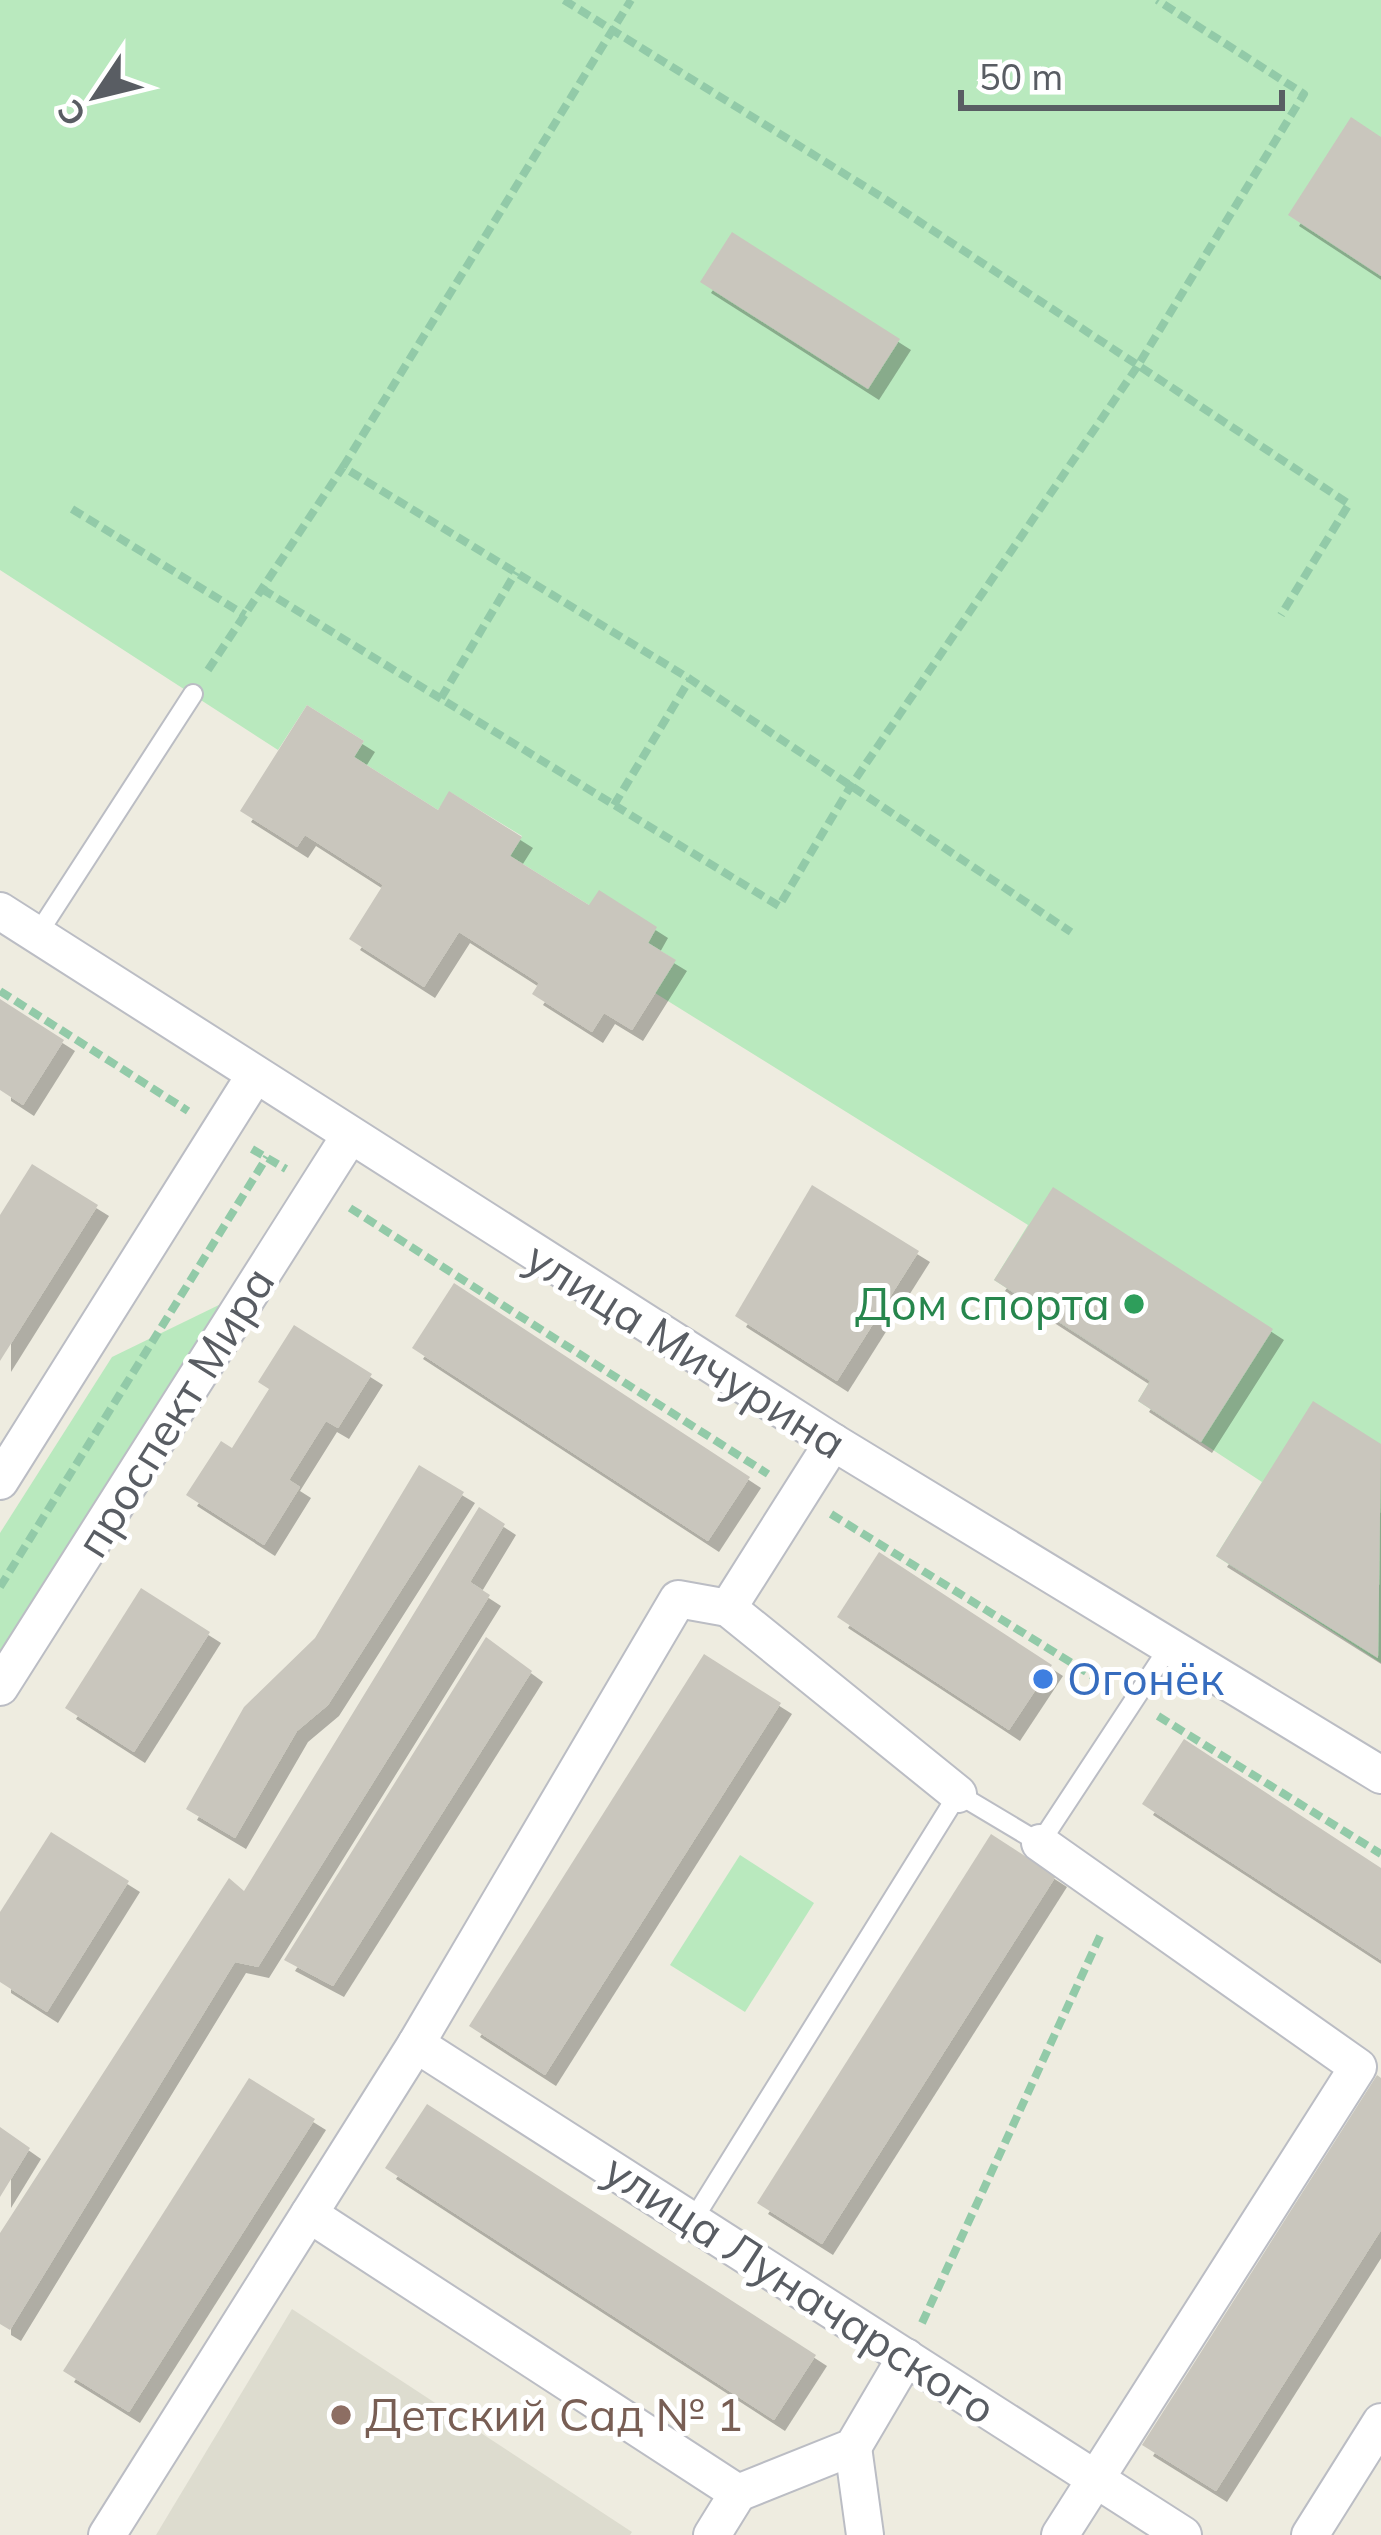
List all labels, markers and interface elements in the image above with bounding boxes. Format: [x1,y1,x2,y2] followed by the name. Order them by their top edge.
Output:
[36,36,156,156] north arrow
[961,36,1282,110] scale bar
[979,54,1063,99] text: 50 m
[48,92,94,135] text: С
[516,1228,857,1470] street label: улица Мичурина
[63,1256,286,1567] street label: проспект Мира
[855,1275,1110,1331] place label: Дом спорта
[1121,1291,1147,1317] marker: Дом спорта
[1067,1650,1225,1706] place label: Огонёк
[1030,1666,1056,1692] marker: Огонёк
[594,2141,1007,2436] street label: улица Луначарского
[365,2386,743,2442] place label: Детский Сад № 1
[328,2402,354,2428] marker: Детский Сад № 1

